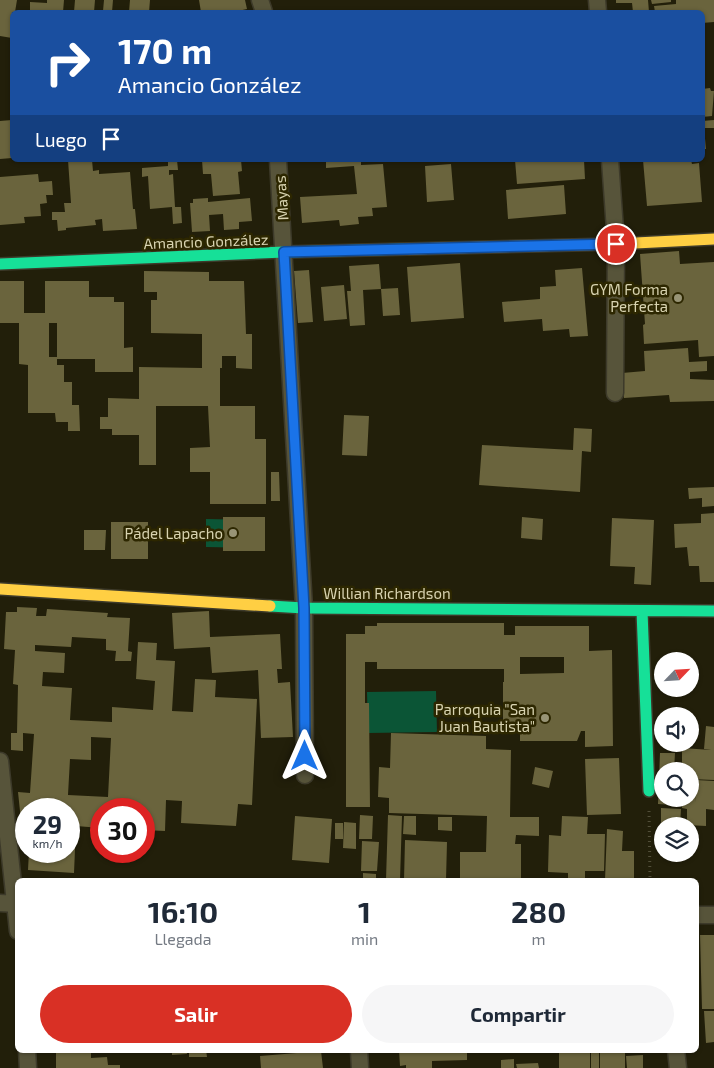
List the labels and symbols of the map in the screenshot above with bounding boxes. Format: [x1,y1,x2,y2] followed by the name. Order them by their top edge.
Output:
[270,175,292,221] street label: Mayas
[595,223,637,265] pin
[143,230,269,252] street label: Amancio González
[590,280,668,315] place label: GYM Forma Perfecta
[672,292,684,304] marker: GYM Forma Perfecta
[124,524,223,542] place label: Pádel Lapacho
[227,527,239,539] marker: Pádel Lapacho
[323,584,451,602] street label: Willian Richardson
[654,652,699,698] north arrow
[435,700,535,735] place label: Parroquia "San Juan Bautista"
[539,712,551,724] marker: Parroquia "San Juan Bautista"
[278,729,330,781] position arrow
[90,798,155,863] speed limit sign: 30

